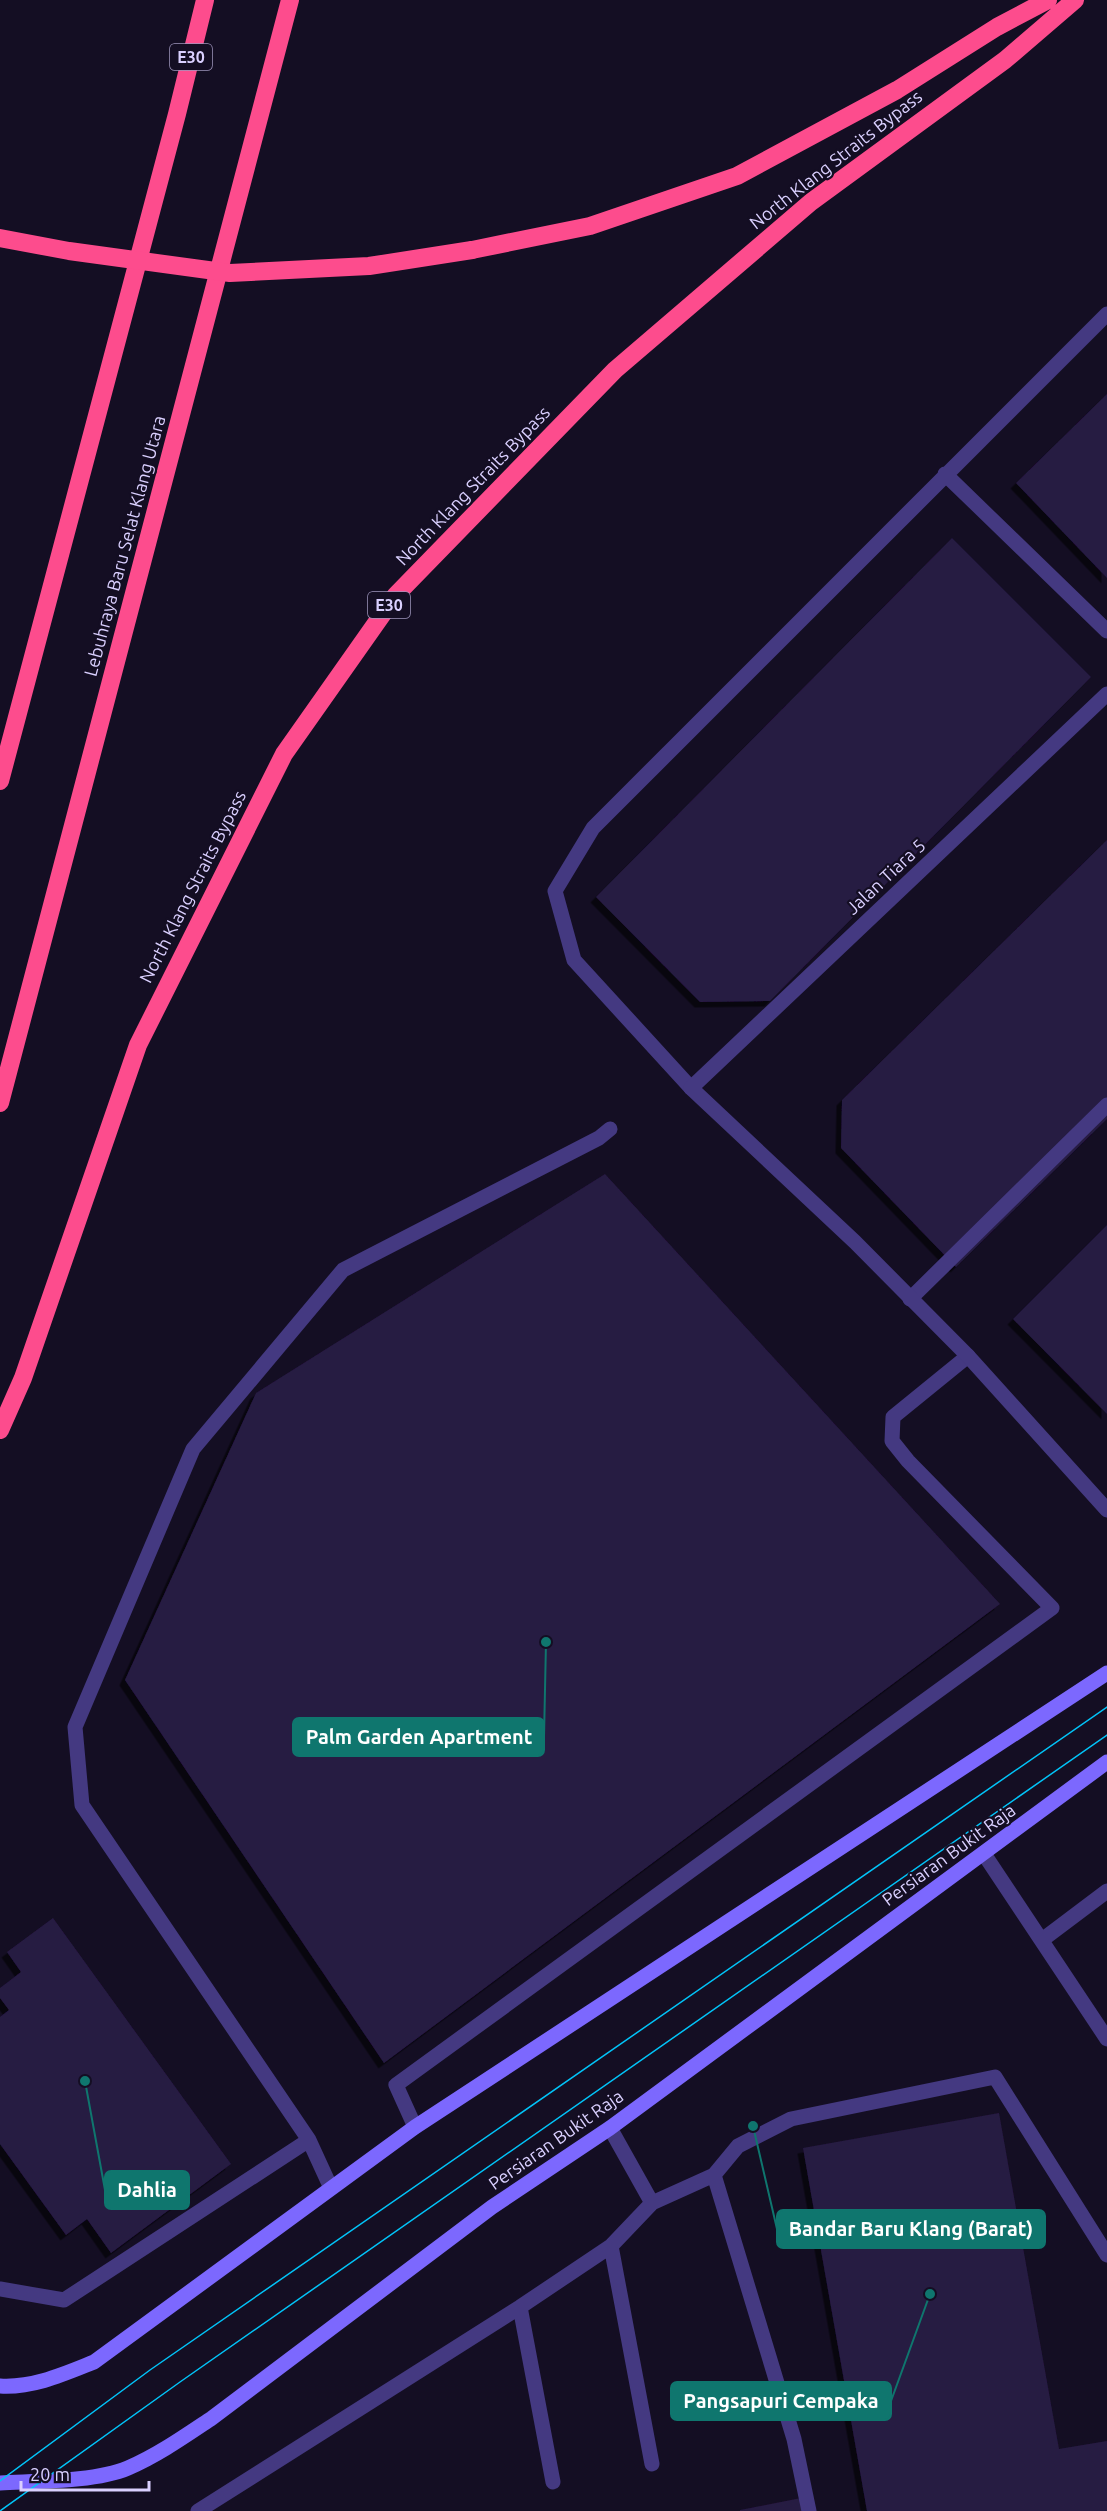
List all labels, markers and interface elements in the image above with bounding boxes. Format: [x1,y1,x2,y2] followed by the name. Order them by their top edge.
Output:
[170,44,212,70] road number: E30
[745,86,926,233] street label: North Klang Straits Bypass
[391,402,554,569] street label: North Klang Straits Bypass
[80,413,169,678] street label: Lebuhraya Baru Selat Klang Utara
[368,592,410,618] road number: E30
[135,787,249,986] street label: North Klang Straits Bypass
[842,835,929,918] street label: Jalan Tiara 5
[293,1718,544,1756] callout: Palm Garden Apartment
[306,1725,533,1748] text: Palm Garden Apartment
[878,1799,1019,1909] street label: Persiaran Bukit Raja
[484,2085,626,2193] street label: Persiaran Bukit Raja
[105,2171,189,2209] callout: Dahlia
[117,2178,177,2201] text: Dahlia
[777,2210,1045,2248] callout: Bandar Baru Klang (Barat)
[789,2217,1033,2240] text: Bandar Baru Klang (Barat)
[671,2382,891,2420] callout: Pangsapuri Cempaka
[683,2389,879,2412] text: Pangsapuri Cempaka
[21,2454,148,2492] scale bar
[30,2464,70,2484] text: 20 m

